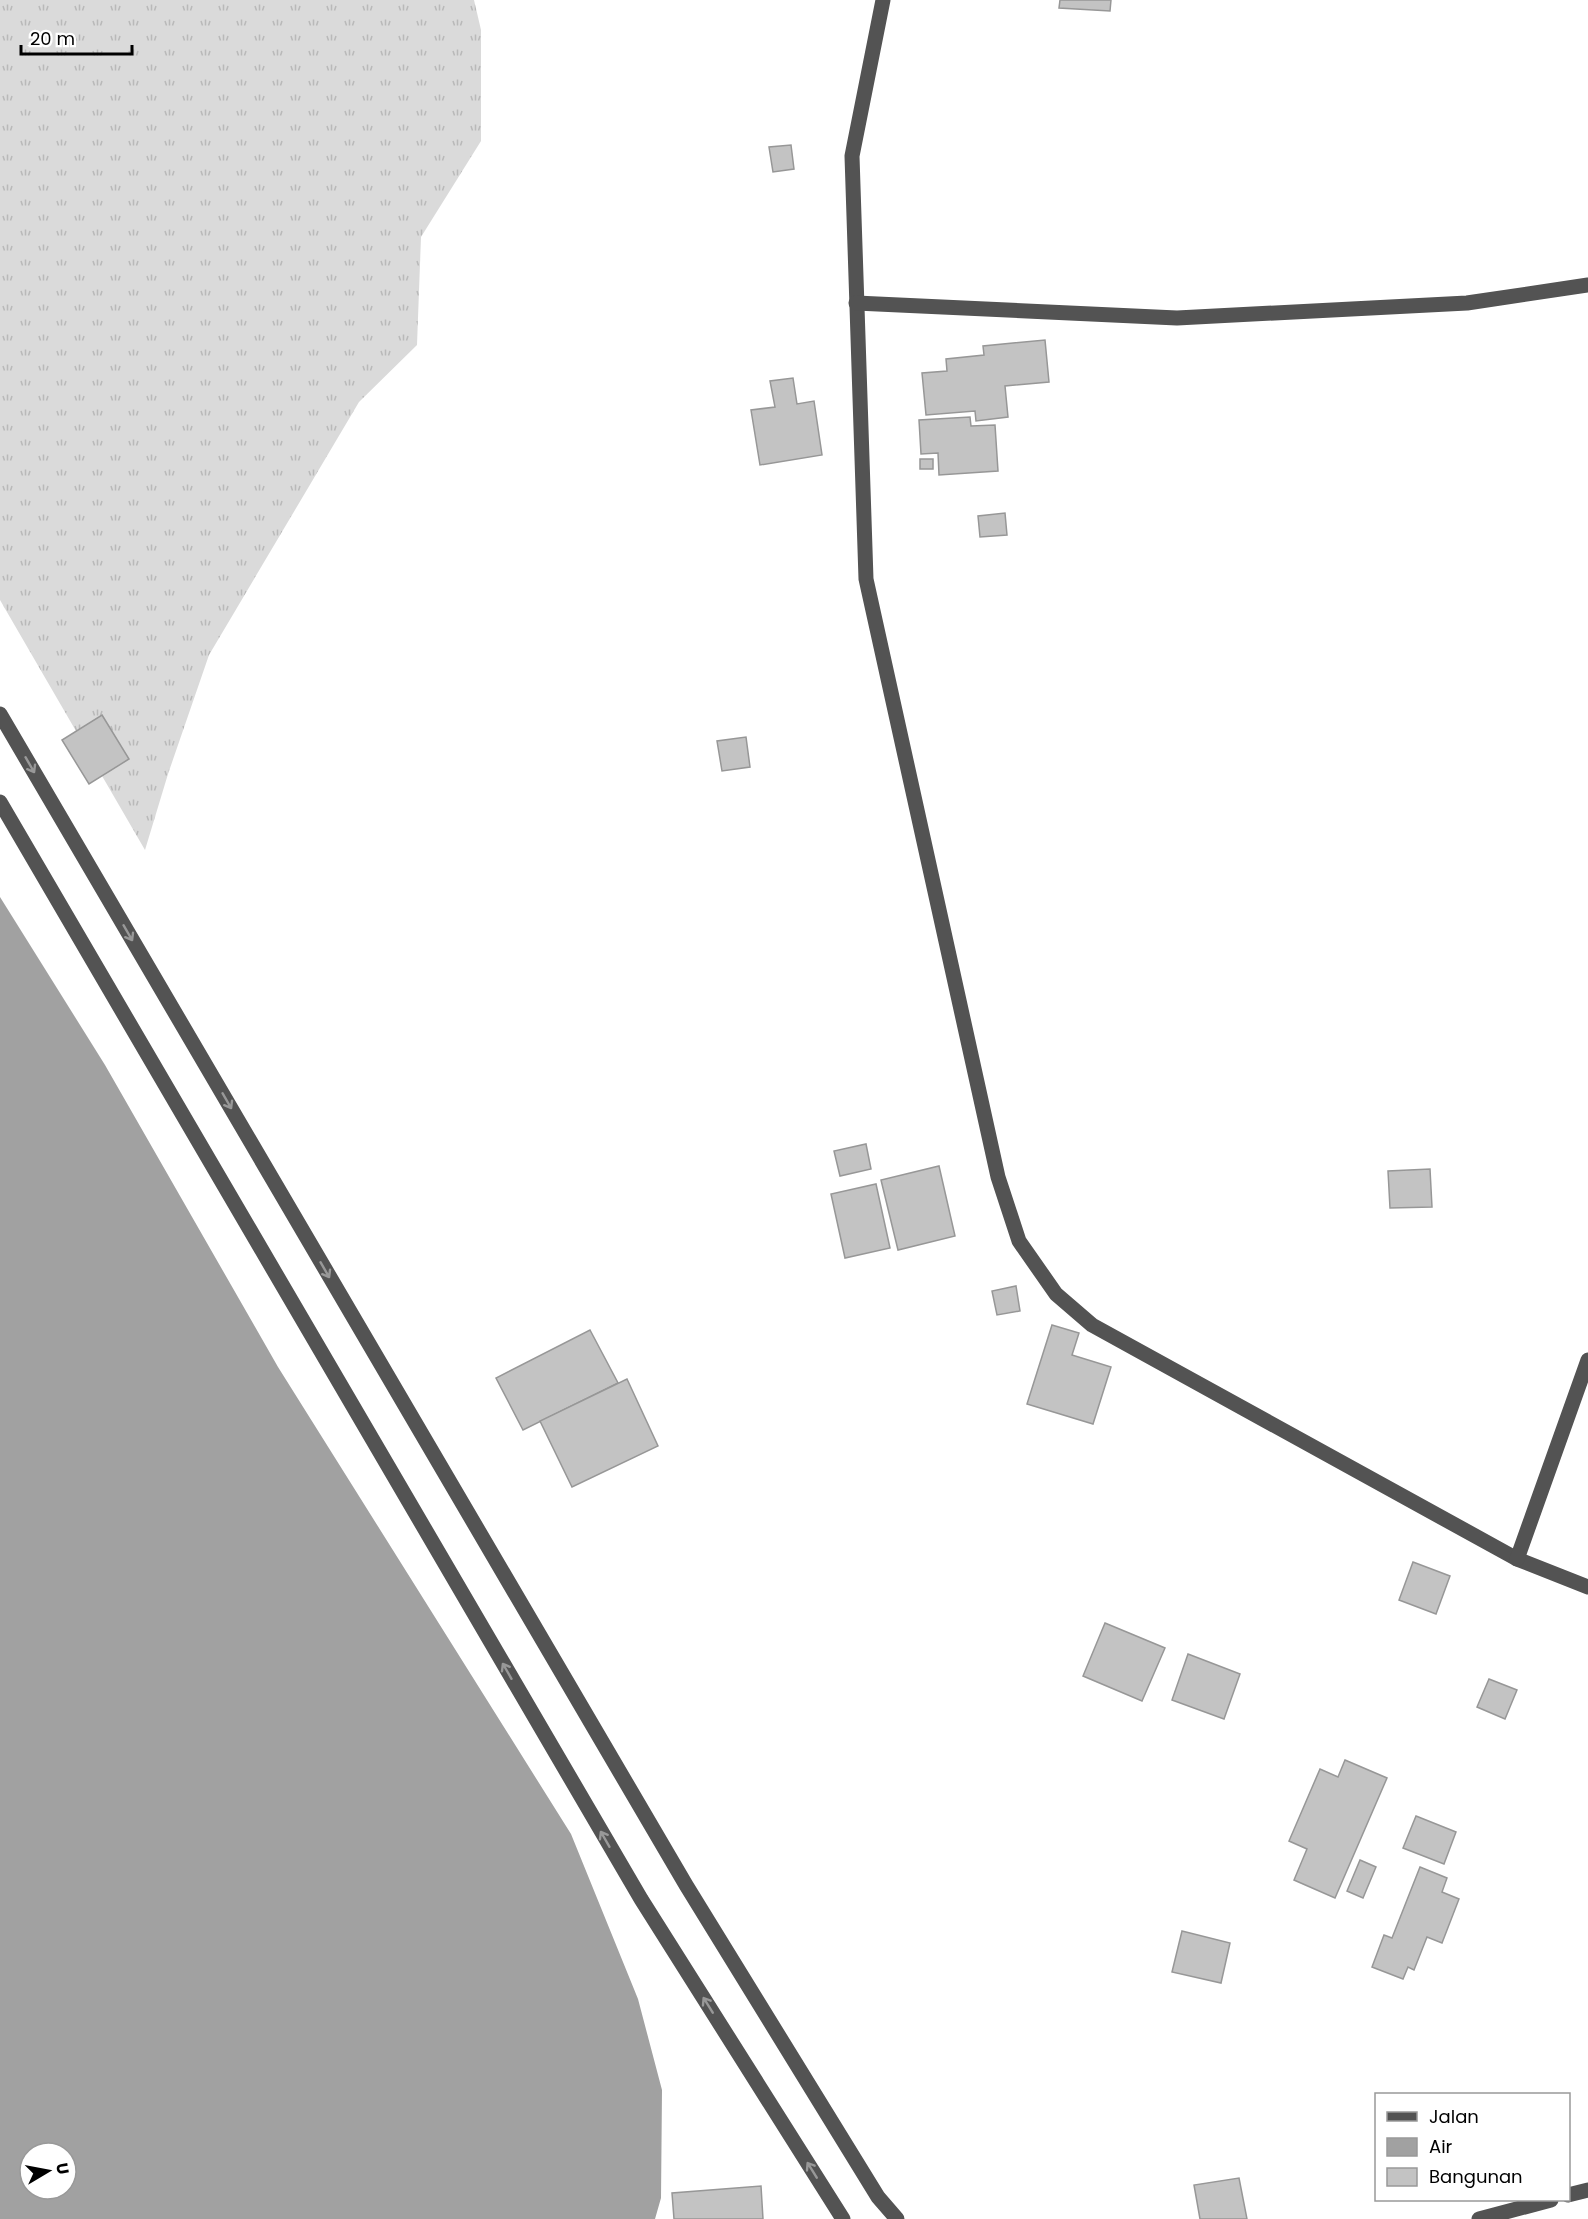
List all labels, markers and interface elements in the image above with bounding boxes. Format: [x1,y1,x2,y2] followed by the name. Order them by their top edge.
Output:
[21,18,132,56] scale bar
[30,26,75,51] text: 20 m
[24,756,36,773] one-way arrow
[122,924,134,941] one-way arrow
[221,1092,233,1109] one-way arrow
[320,1261,332,1278] one-way arrow
[501,1662,512,1680] one-way arrow
[599,1831,611,1848] one-way arrow
[701,1997,713,2014] one-way arrow
[1375,2093,1570,2201] legend
[1429,2104,1479,2129] text: Jalan
[1429,2134,1453,2159] text: Air
[18,2141,78,2201] north arrow
[50,2161,75,2176] text: U
[806,2161,819,2178] one-way arrow
[1429,2164,1523,2189] text: Bangunan

